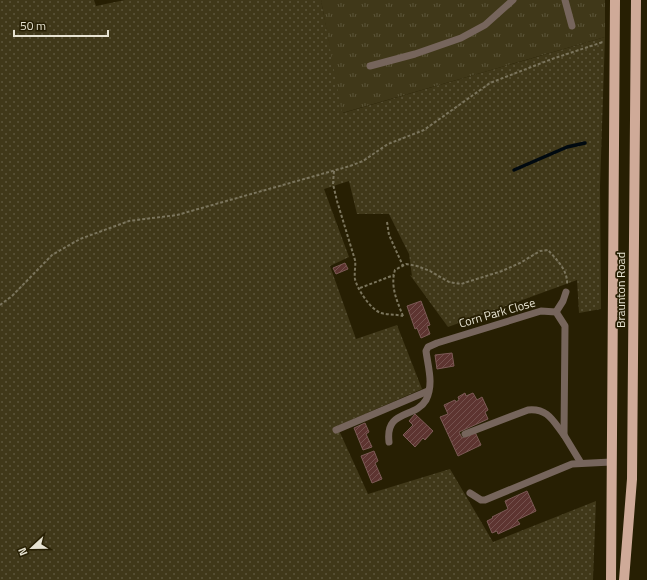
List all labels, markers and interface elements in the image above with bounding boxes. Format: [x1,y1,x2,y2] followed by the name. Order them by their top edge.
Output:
[14,12,108,38] scale bar
[20,16,46,35] text: 50 m
[611,252,630,328] street label: Braunton Road
[456,293,537,333] street label: Corn Park Close
[12,528,52,568] north arrow
[14,545,32,558] text: N

